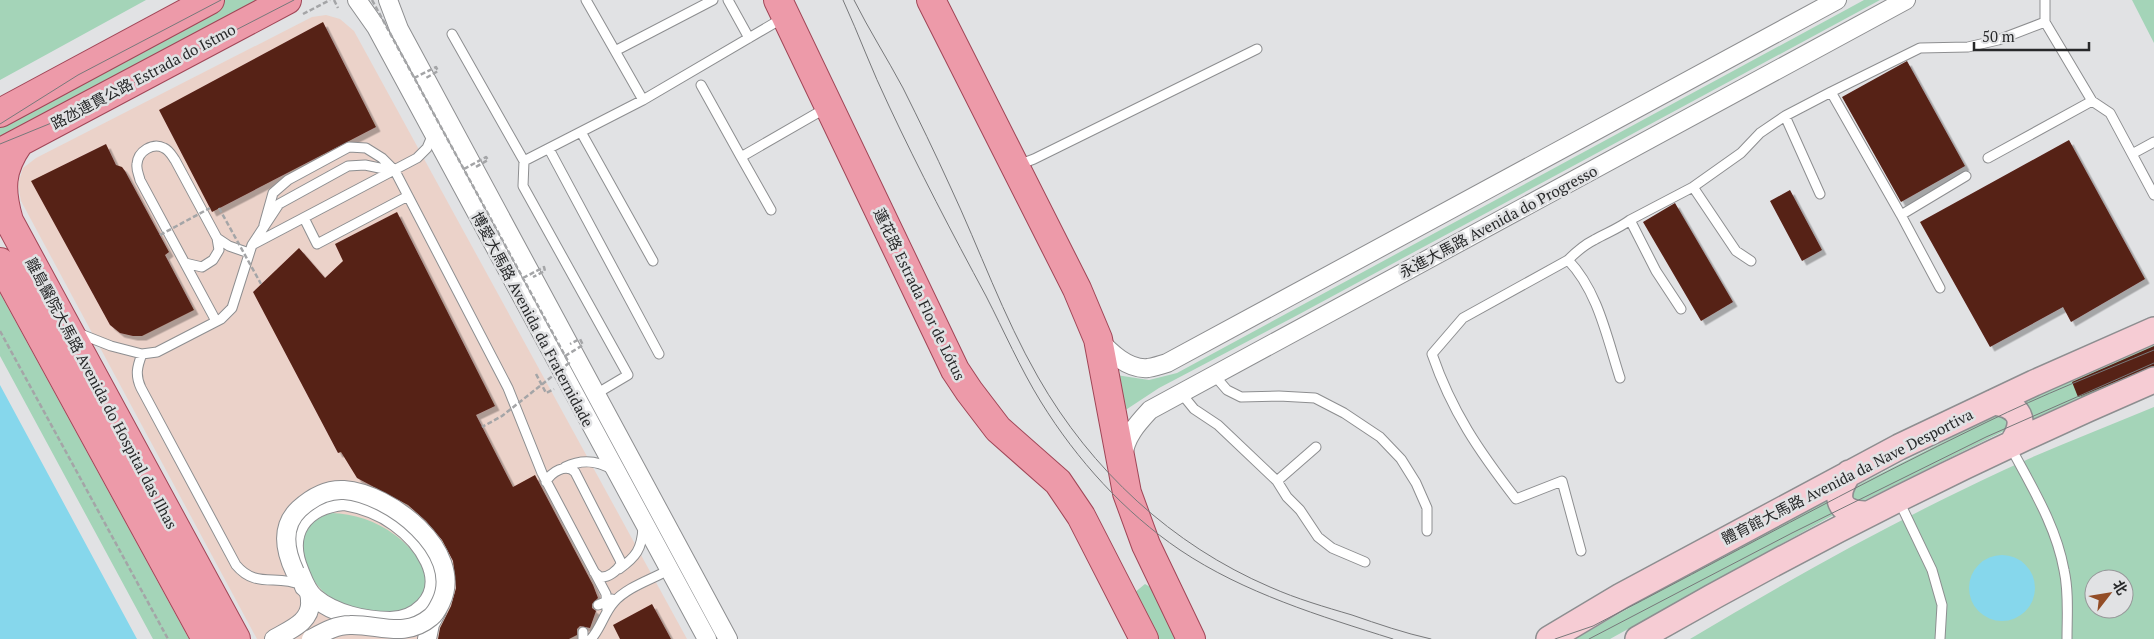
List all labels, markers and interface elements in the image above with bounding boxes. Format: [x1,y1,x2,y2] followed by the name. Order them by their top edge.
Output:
[47,19,239,133] street label: 路氹連貫公路 Estrada do Istmo
[1974,20,2089,52] scale bar
[1982,26,2015,46] text: 50 m
[1396,160,1600,282] street label: 永進大馬路 Avenida do Progresso
[870,205,970,383] street label: 蓮花路 Estrada Flor de Lótus
[468,208,598,430] street label: 博愛大馬路 Avenida da Fraternidade
[22,254,182,532] street label: 離島醫院大馬路 Avenida do Hospital das Ilhas
[1718,403,1977,548] street label: 體育館大馬路 Avenida da Nave Desportiva
[2084,569,2134,619] north arrow
[2109,576,2132,598] text: 北

